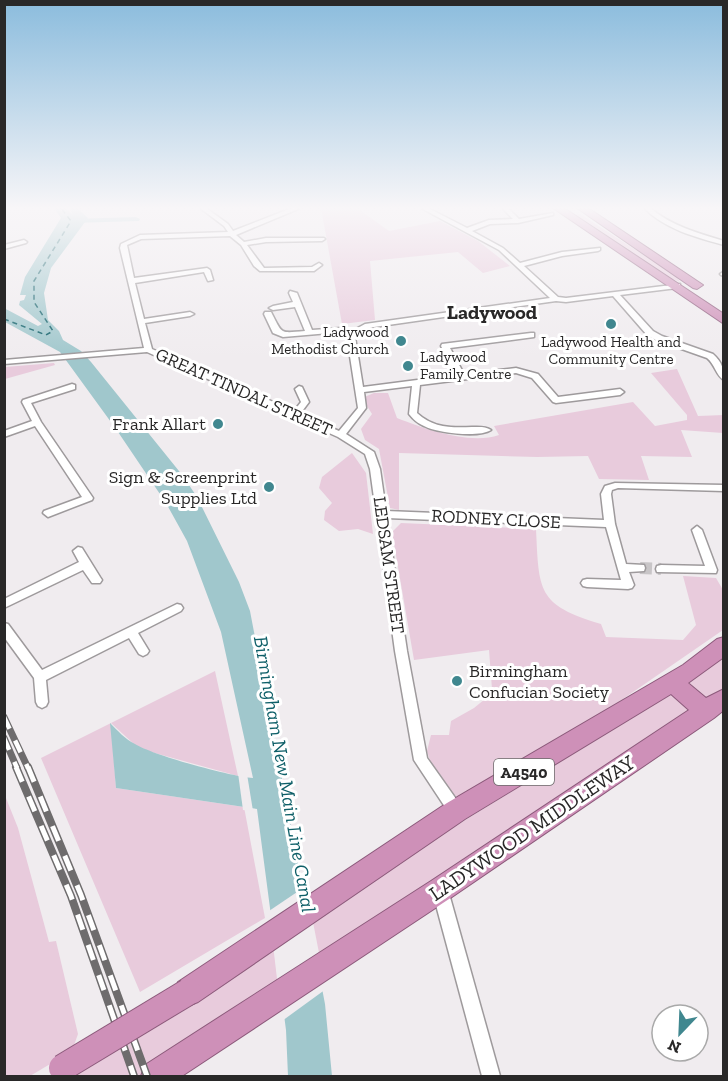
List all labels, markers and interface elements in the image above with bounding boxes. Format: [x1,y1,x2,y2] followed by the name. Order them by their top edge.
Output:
[447,300,538,324] district label: Ladywood
[604,317,618,331] marker: Ladywood Health and Community Centre
[271,323,390,358] place label: Ladywood Methodist Church
[541,333,682,368] place label: Ladywood Health and Community Centre
[394,334,408,348] marker: Ladywood Methodist Church
[152,343,336,441] street label: GREAT TINDAL STREET
[420,348,511,383] place label: Ladywood Family Centre
[401,359,415,373] marker: Ladywood Family Centre
[112,413,206,435] place label: Frank Allart
[211,417,225,431] marker: Frank Allart
[109,466,257,509] place label: Sign & Screenprint Supplies Ltd
[262,480,276,494] marker: Sign & Screenprint Supplies Ltd
[368,495,410,635] street label: LEDSAM STREET
[431,505,561,533] street label: RODNEY CLOSE
[249,634,321,914] water label: Birmingham New Main Line Canal
[469,660,610,703] place label: Birmingham Confucian Society
[450,674,464,688] marker: Birmingham Confucian Society
[424,749,639,906] street label: LADYWOOD MIDDLEWAY
[494,759,554,785] road number: A4540
[650,1003,710,1063] north arrow
[665,1035,684,1057] text: N

